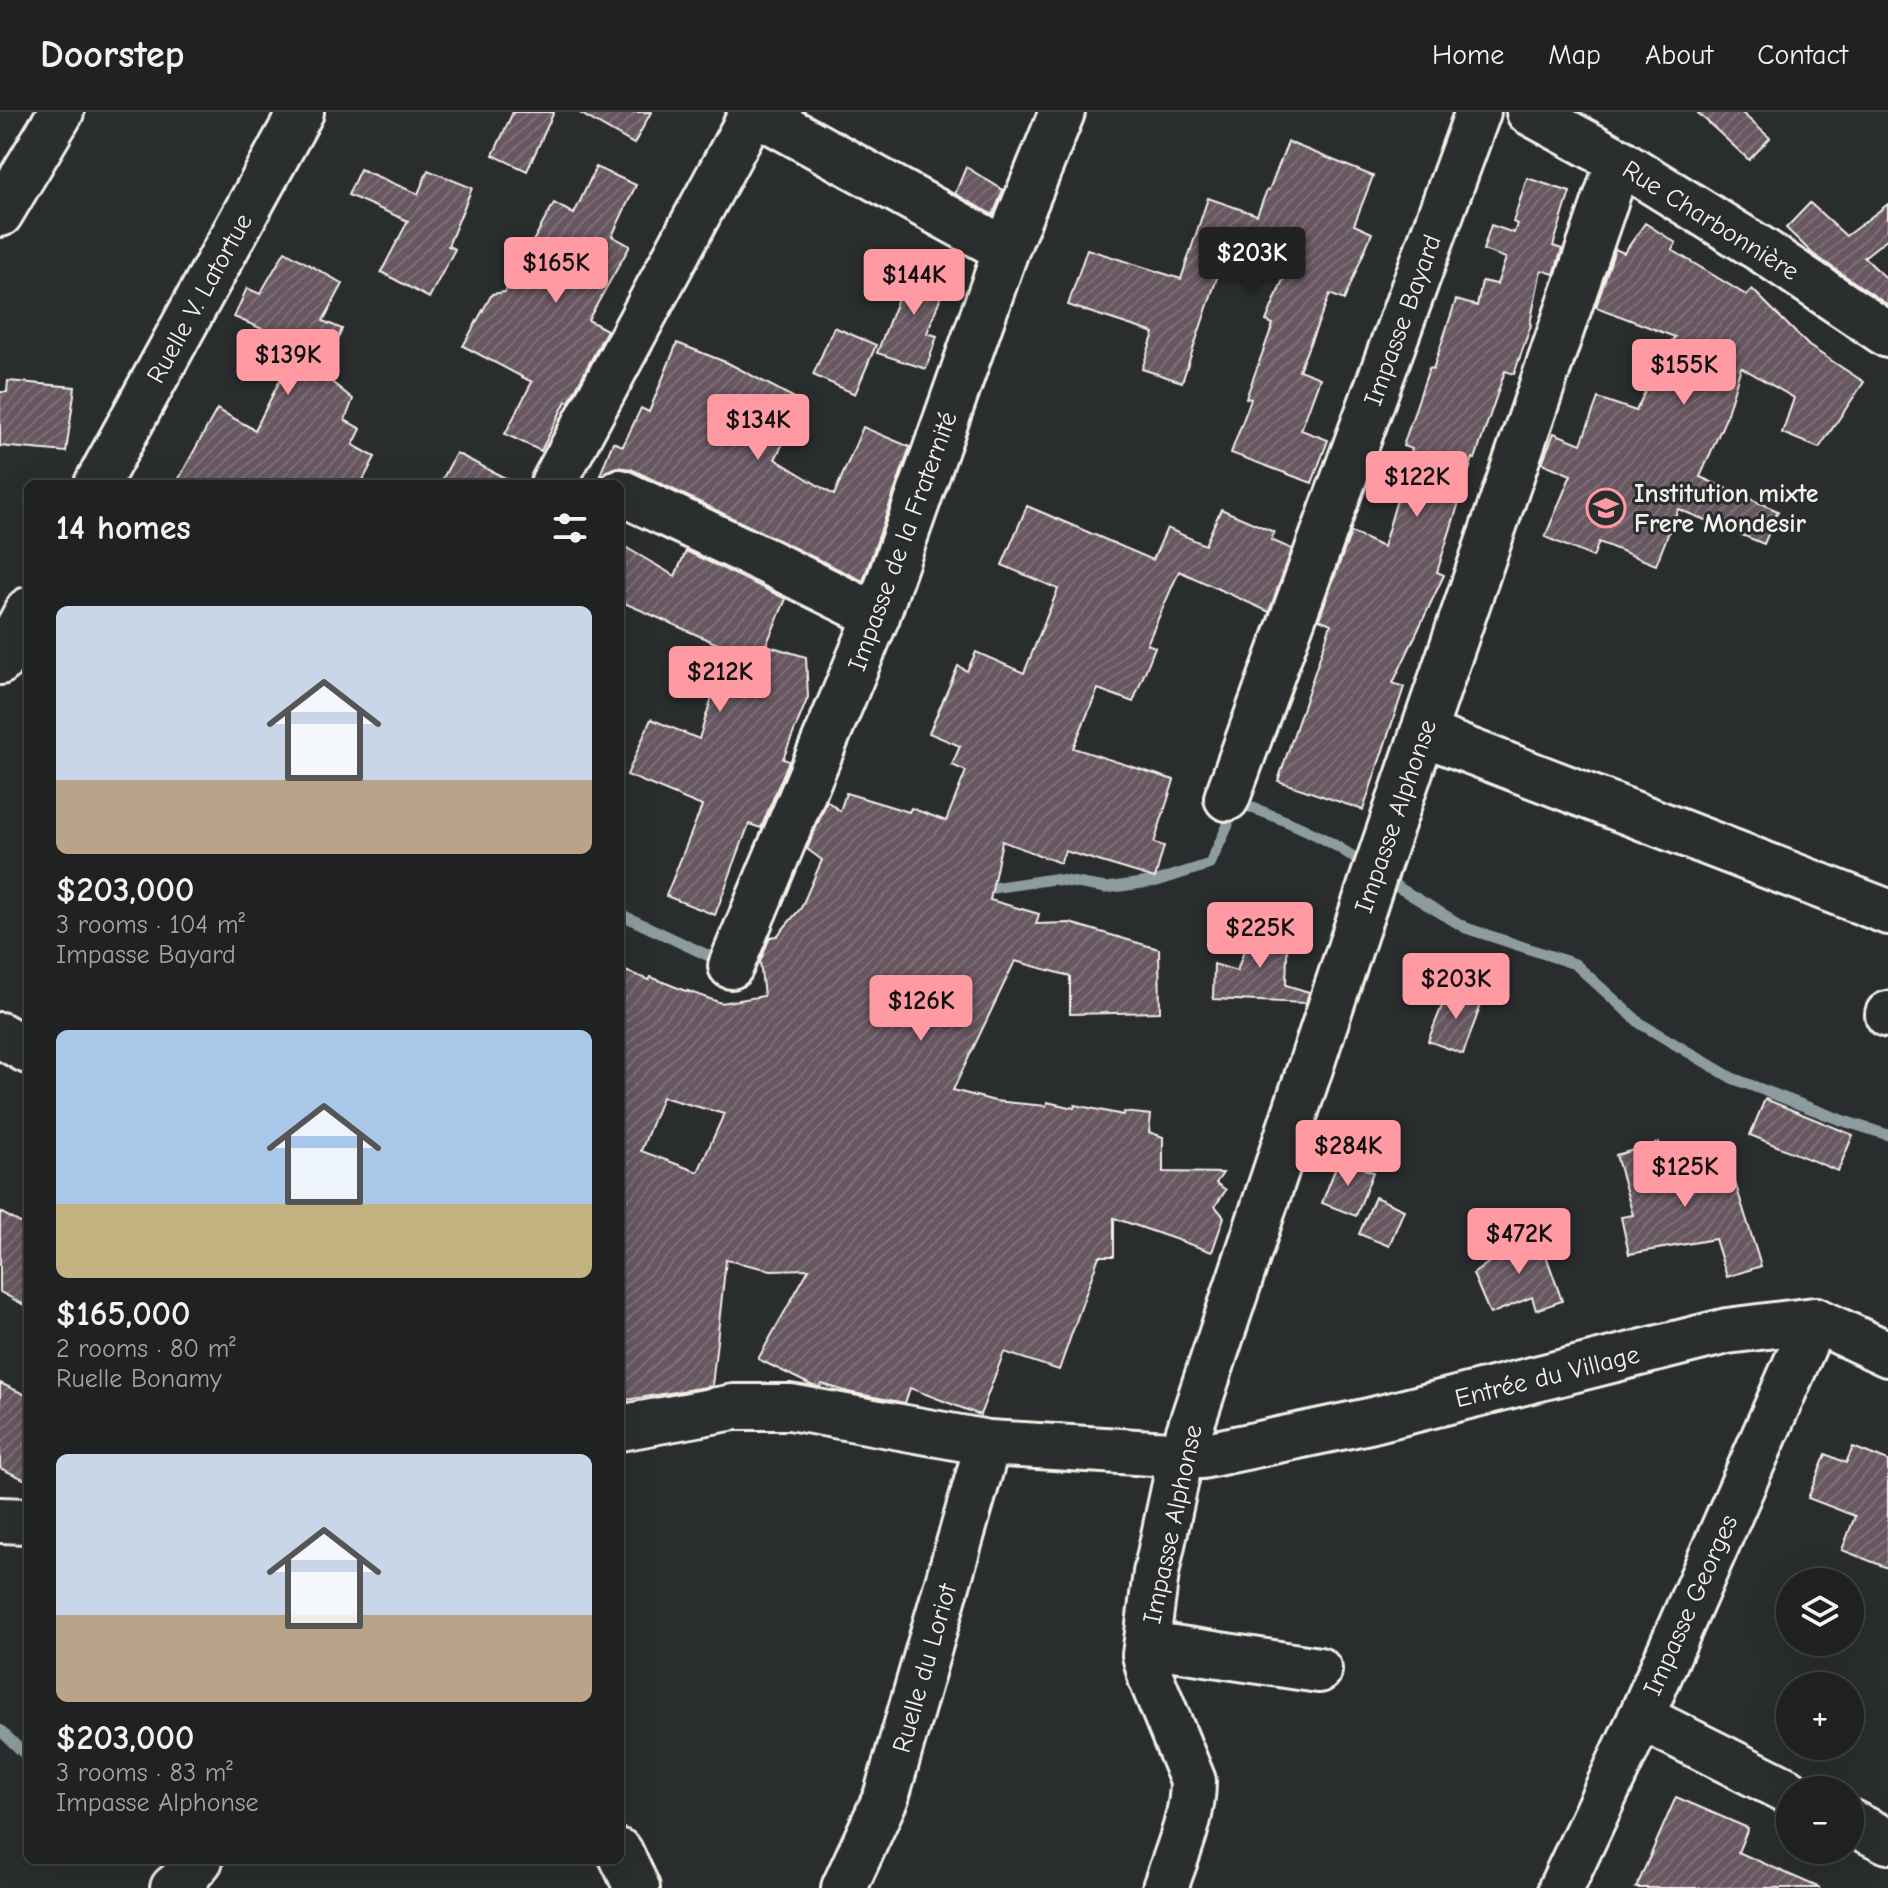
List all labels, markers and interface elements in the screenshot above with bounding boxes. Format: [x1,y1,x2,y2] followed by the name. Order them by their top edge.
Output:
[40,33,184,77] text: Doorstep
[1432,39,1504,71] text: Home
[1548,39,1601,71] text: Map
[1645,39,1713,71] text: About
[1757,39,1848,71] text: Contact
[1617,155,1804,287] street label: Rue Charbonnière
[141,208,259,389] street label: Ruelle V. Latortue
[1196,227,1308,295] pin: $203K
[1358,231,1448,410] street label: Impasse Bayard
[500,237,612,305] pin: $165K
[1217,238,1287,268] text: $203K
[522,248,590,278] text: $165K
[858,249,970,317] pin: $144K
[882,260,946,290] text: $144K
[232,329,344,397] pin: $139K
[1628,339,1740,407] pin: $155K
[255,340,321,370] text: $139K
[1650,350,1718,380] text: $155K
[702,394,814,462] pin: $134K
[725,405,791,435] text: $134K
[842,408,964,675] street label: Impasse de la Fraternité
[1361,451,1473,519] pin: $122K
[1384,462,1450,492] text: $122K
[1634,479,1819,539] place label: Institution mixte Frere Mondesir
[1585,487,1627,529] school or university icon: Institution mixte Frere Mondesir
[548,506,592,550] icon: filters
[56,508,191,548] text: 14 homes
[664,646,776,714] pin: $212K
[687,657,753,687] text: $212K
[252,658,396,802] icon: home
[1349,716,1443,917] street label: Impasse Alphonse
[56,870,194,910] text: $203,000
[1204,902,1316,970] pin: $225K
[56,910,245,940] text: 3 rooms · 104 m²
[1225,913,1295,943] text: $225K
[56,940,236,970] text: Impasse Bayard
[1400,953,1512,1021] pin: $203K
[1421,964,1491,994] text: $203K
[865,975,977,1043] pin: $126K
[887,986,955,1016] text: $126K
[252,1082,396,1226] icon: home
[1292,1120,1404,1188] pin: $284K
[1314,1131,1382,1161] text: $284K
[1629,1141,1741,1209] pin: $125K
[1651,1152,1719,1182] text: $125K
[1463,1208,1575,1276] pin: $472K
[1485,1219,1553,1249] text: $472K
[56,1294,191,1334] text: $165,000
[56,1334,236,1364] text: 2 rooms · 80 m²
[1452,1340,1643,1414] street label: Entrée du Village
[56,1364,222,1394] text: Ruelle Bonamy
[1137,1422,1209,1626] street label: Impasse Alphonse
[252,1506,396,1650] icon: home
[1638,1510,1744,1700] street label: Impasse Georges
[1776,1568,1864,1864] map controls
[1776,1568,1864,1656] button: layers
[887,1579,964,1756] street label: Ruelle du Loriot
[1776,1672,1864,1760] button: +
[56,1718,194,1758] text: $203,000
[56,1758,233,1788] text: 3 rooms · 83 m²
[1776,1776,1864,1864] button: −
[56,1788,259,1818] text: Impasse Alphonse

